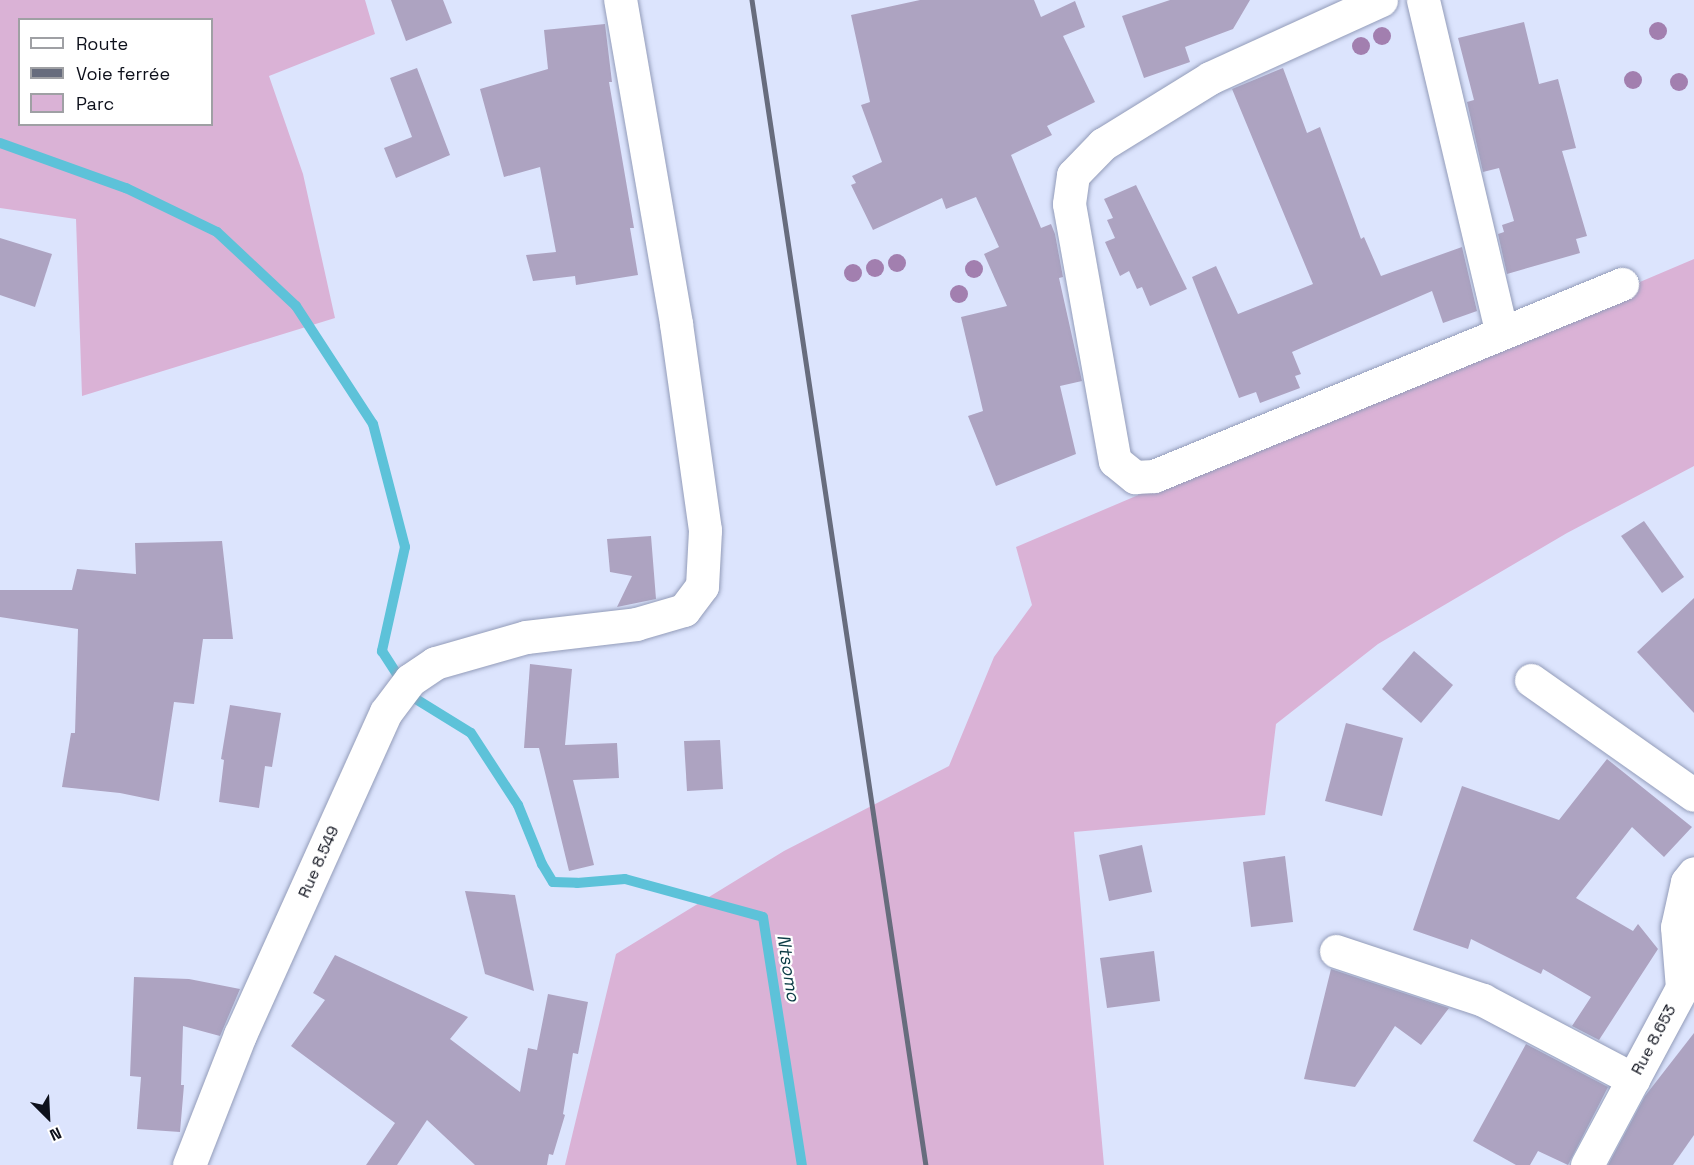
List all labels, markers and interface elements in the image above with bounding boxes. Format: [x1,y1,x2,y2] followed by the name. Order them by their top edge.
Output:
[18,18,213,126] legend
[76,32,128,55] text: Route
[76,62,170,85] text: Voie ferrée
[76,92,114,115] text: Parc
[295,823,343,901] street label: Rue 8.549
[772,933,804,1003] water label: Ntsomo
[1628,1002,1680,1078] street label: Rue 8.653
[18,1087,78,1147] north arrow
[46,1122,65,1146] text: N

